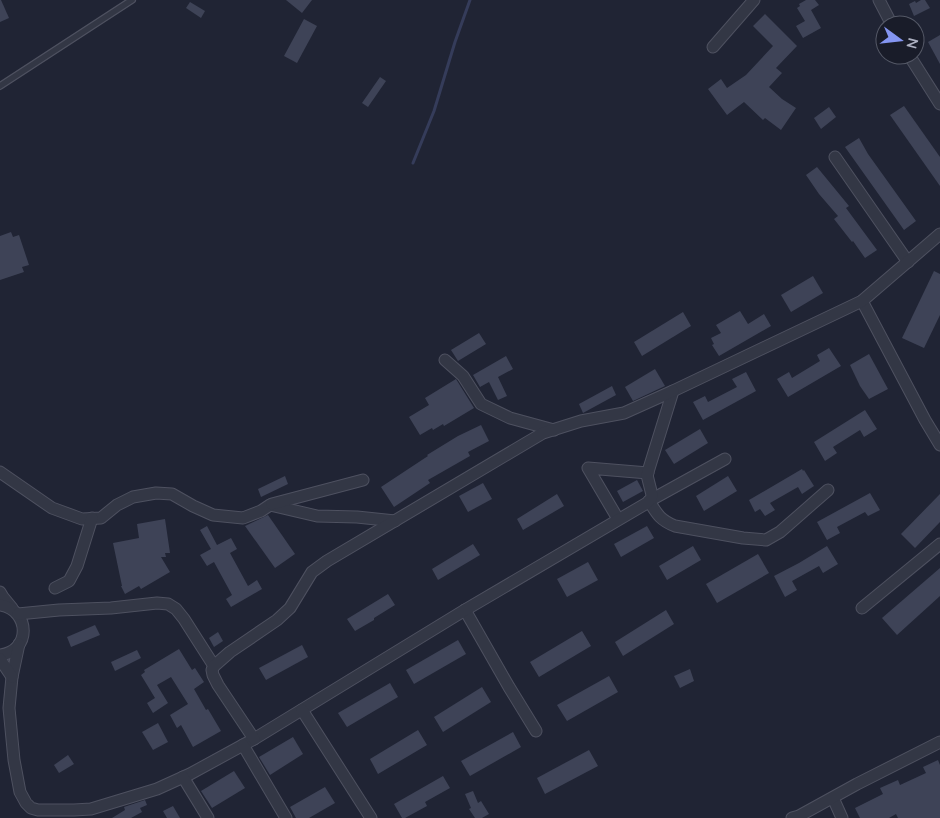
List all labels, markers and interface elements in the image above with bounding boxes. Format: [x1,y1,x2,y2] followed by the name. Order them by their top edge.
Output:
[875,15,925,65] north arrow
[902,36,923,51] text: N

